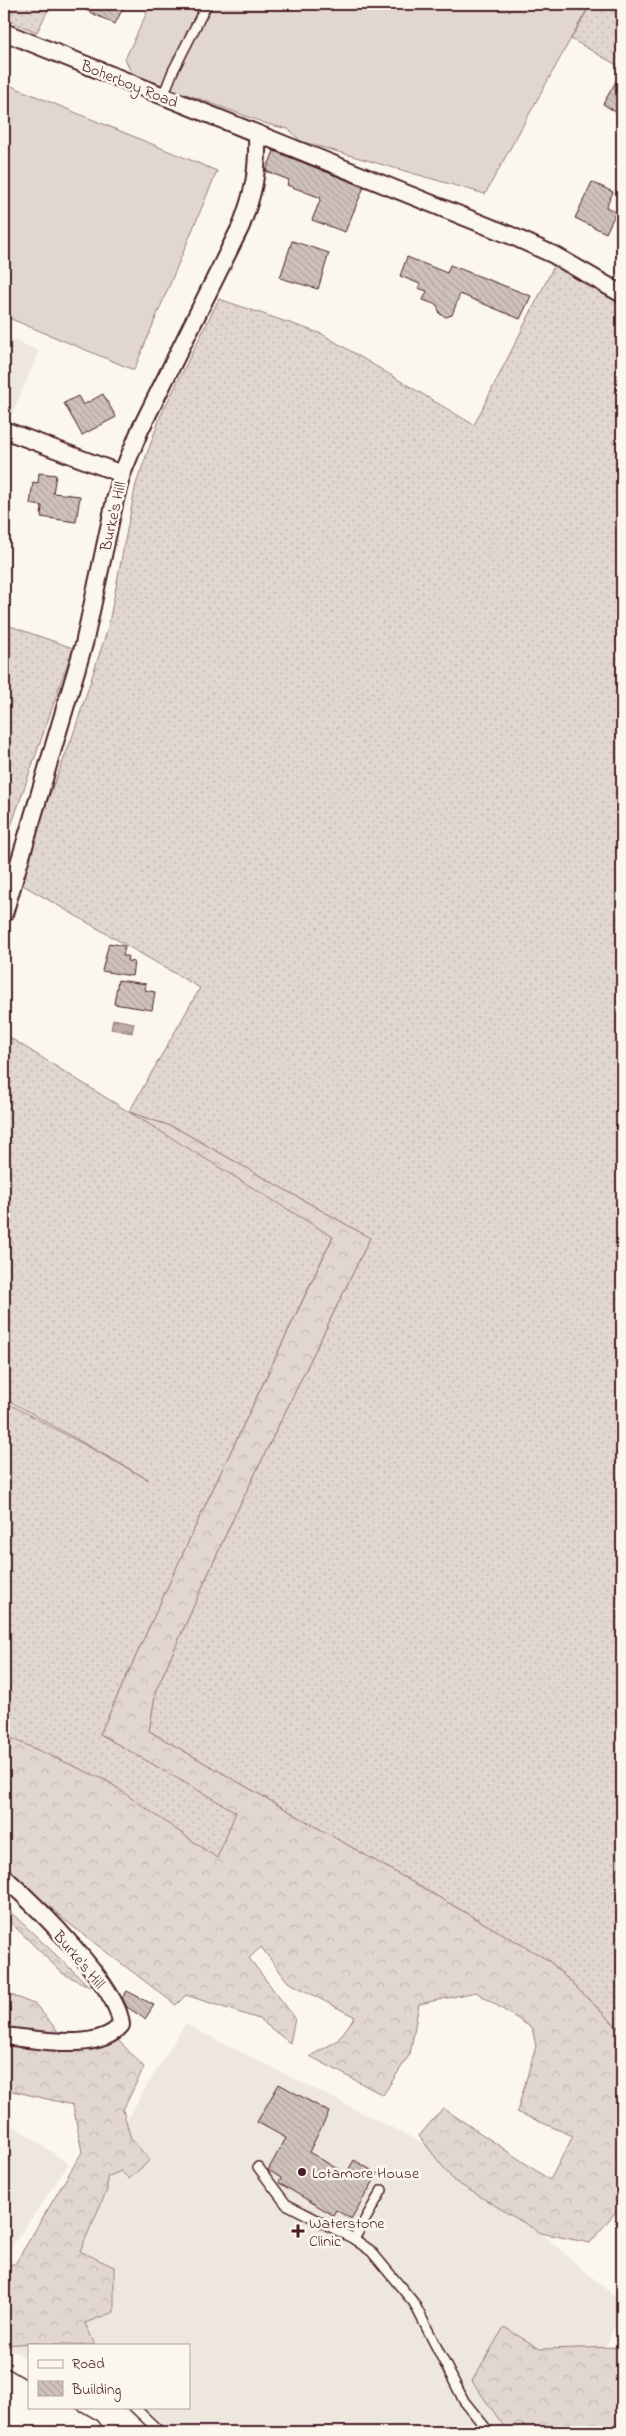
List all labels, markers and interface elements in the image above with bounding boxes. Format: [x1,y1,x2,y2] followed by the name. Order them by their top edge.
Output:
[76,54,181,115] street label: Boherboy Road
[94,479,134,554] street label: Burke's Hill
[46,1925,110,1995] street label: Burke's Hill
[312,2162,420,2186] place label: Lotamore House
[296,2166,308,2178] marker: Lotamore House
[309,2212,385,2254] place label: Waterstone Clinic
[291,2224,305,2238] marker: Waterstone Clinic
[28,2344,190,2408] legend
[72,2353,105,2375] text: Road
[71,2379,121,2402] text: Building

